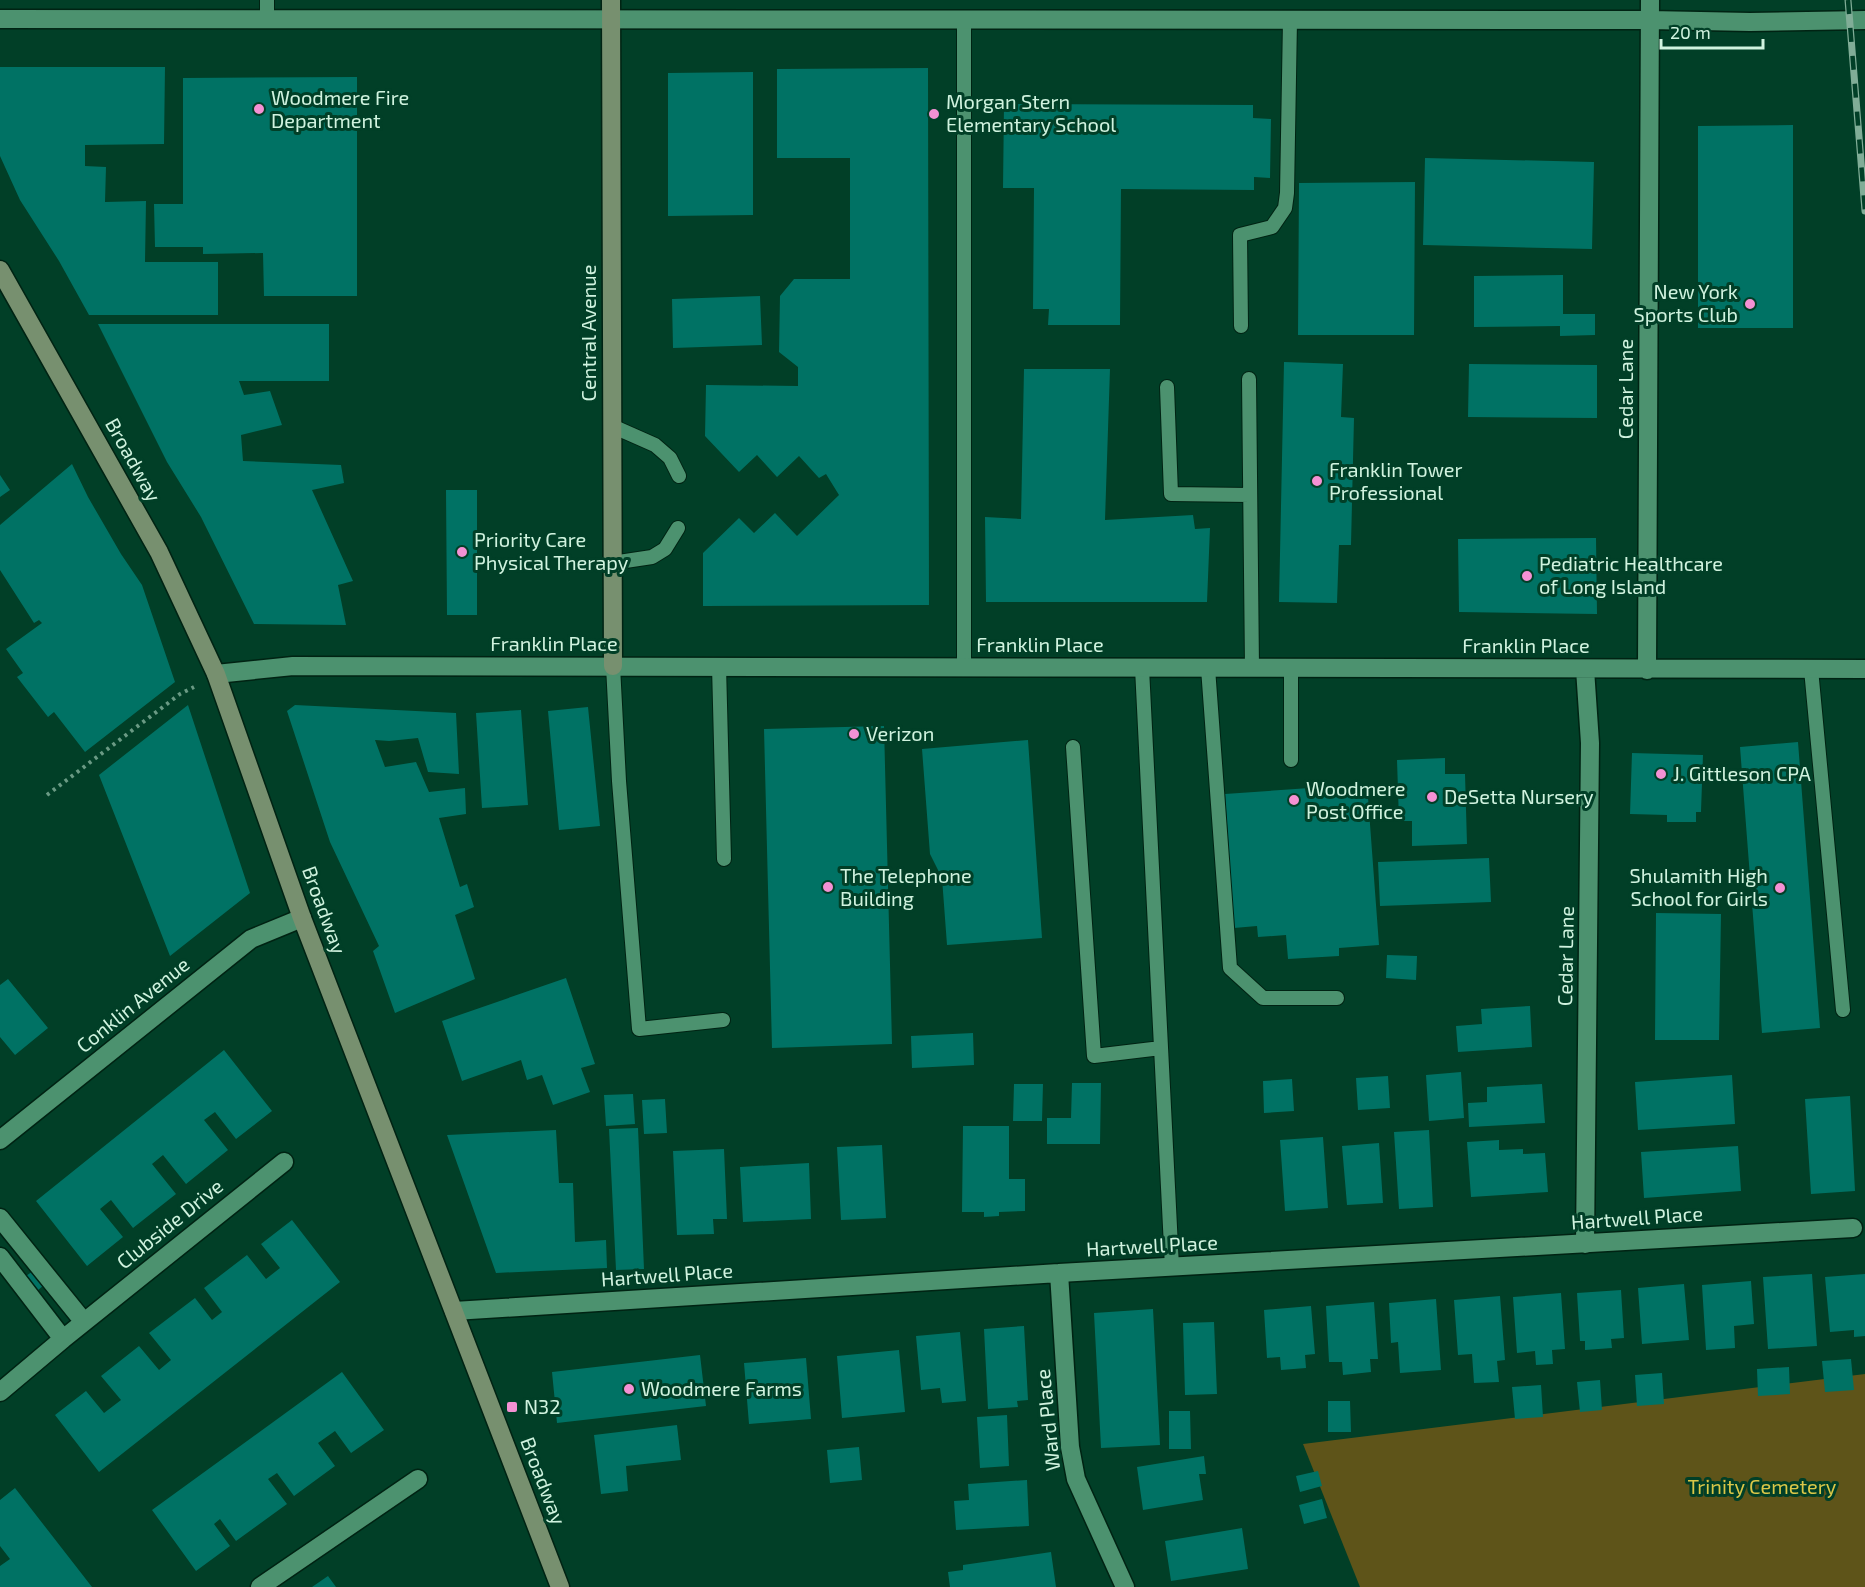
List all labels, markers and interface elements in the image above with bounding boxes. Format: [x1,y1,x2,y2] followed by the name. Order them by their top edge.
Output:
[1661,12,1763,50] scale bar
[1670,21,1711,43] text: 20 m
[271,85,409,132] place label: Woodmere Fire Department
[946,89,1116,136] place label: Morgan Stern Elementary School
[252,102,266,116] marker: Woodmere Fire Department
[927,107,941,121] marker: Morgan Stern Elementary School
[576,265,600,401] street label: Central Avenue
[1633,279,1738,326] place label: New York Sports Club
[1743,297,1757,311] marker: New York Sports Club
[1613,339,1637,439] street label: Cedar Lane
[101,413,167,506] street label: Broadway
[1329,457,1463,504] place label: Franklin Tower Professional
[1310,474,1324,488] marker: Franklin Tower Professional
[474,527,629,574] place label: Priority Care Physical Therapy
[455,545,469,559] marker: Priority Care Physical Therapy
[1539,551,1723,598] place label: Pediatric Healthcare of Long Island
[1520,569,1534,583] marker: Pediatric Healthcare of Long Island
[490,631,618,655] street label: Franklin Place
[976,632,1104,656] street label: Franklin Place
[1462,633,1590,657] street label: Franklin Place
[866,721,934,745] place label: Verizon
[847,727,861,741] marker: Verizon
[1673,761,1811,785] place label: J. Gittleson CPA
[1654,767,1668,781] marker: J. Gittleson CPA
[1306,776,1406,823] place label: Woodmere Post Office
[1444,784,1594,808] place label: DeSetta Nursery
[1425,790,1439,804] marker: DeSetta Nursery
[1287,793,1301,807] marker: Woodmere Post Office
[298,862,352,957] street label: Broadway
[840,863,972,910] place label: The Telephone Building
[1630,863,1768,910] place label: Shulamith High School for Girls
[821,880,835,894] marker: The Telephone Building
[1773,881,1787,895] marker: Shulamith High School for Girls
[1552,906,1578,1006] street label: Cedar Lane
[71,951,194,1057] street label: Conklin Avenue
[112,1173,227,1273] street label: Clubside Drive
[1570,1200,1704,1234] street label: Hartwell Place
[1085,1230,1219,1260] street label: Hartwell Place
[600,1257,734,1291] street label: Hartwell Place
[1030,1368,1064,1472] street label: Ward Place
[641,1376,802,1400] place label: Woodmere Farms
[622,1382,636,1396] marker: Woodmere Farms
[524,1394,560,1418] place label: N32
[505,1400,519,1414] marker: N32
[516,1433,572,1528] street label: Broadway
[1688,1474,1837,1498] park label: Trinity Cemetery

